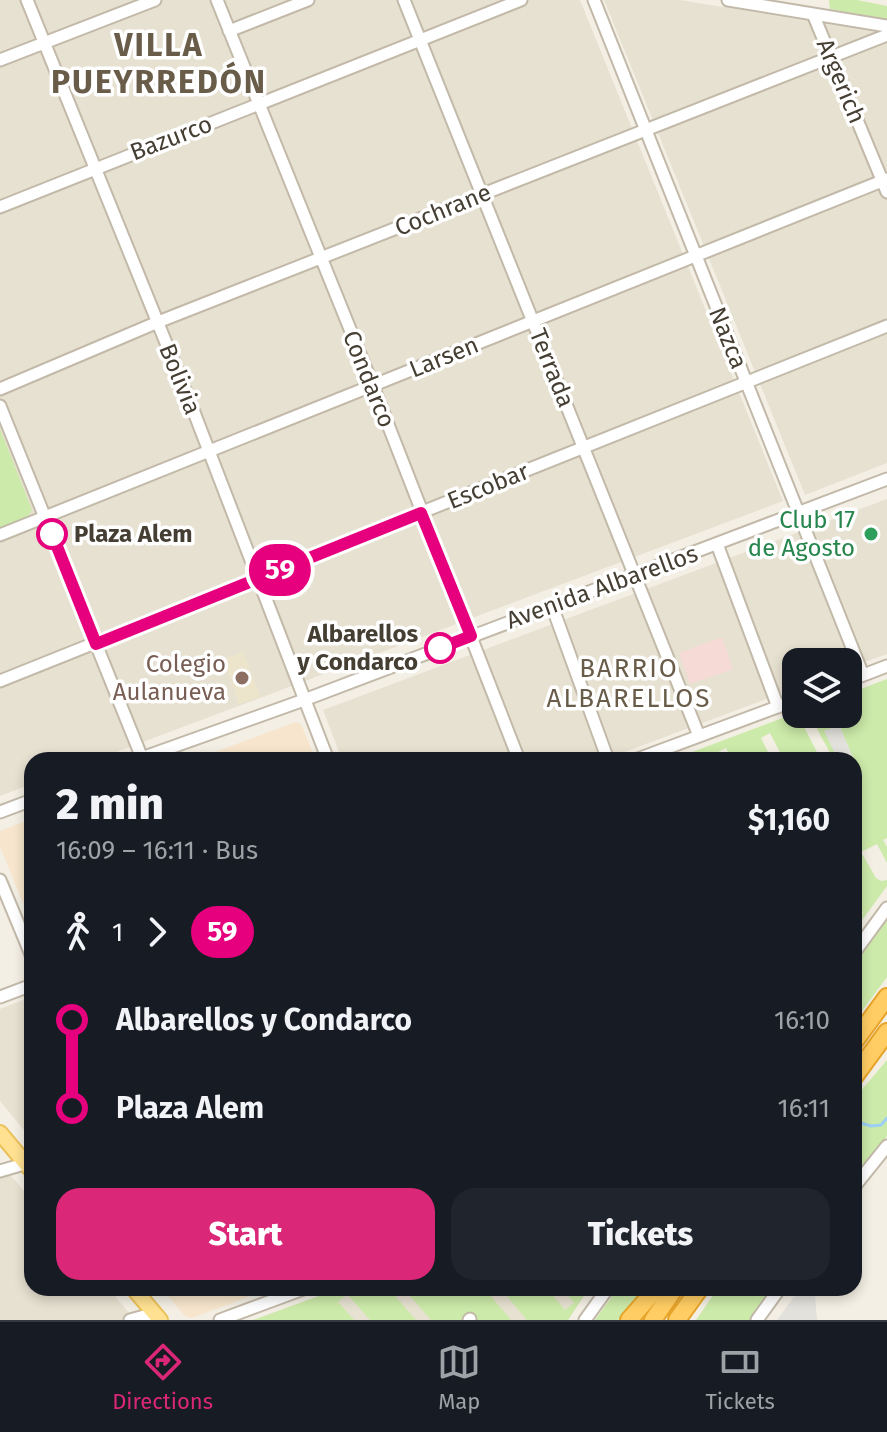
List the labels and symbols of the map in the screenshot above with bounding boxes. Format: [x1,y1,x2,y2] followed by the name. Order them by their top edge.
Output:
[51,26,267,101] district label: VILLA PUEYRREDÓN
[811,34,871,128] street label: Argerich
[126,110,216,166] street label: Bazurco
[391,178,495,242] street label: Cochrane
[703,303,753,373] street label: Nazca
[524,325,580,411] street label: Terrada
[337,326,401,432] street label: Condarco
[405,331,483,383] street label: Larsen
[153,339,207,419] street label: Bolivia
[443,457,533,515] street label: Escobar
[748,506,855,562] place label: Club 17 de Agosto
[37,519,67,549] marker: Plaza Alem
[74,520,193,548] place label: Plaza Alem
[862,525,880,543] marker: Club 17 de Agosto
[502,539,702,635] street label: Avenida Albarellos
[244,544,316,596] line badge: 59
[296,620,418,676] place label: Albarellos y Condarco
[425,633,455,663] marker: Albarellos y Condarco
[113,650,226,706] place label: Colegio Aulanueva
[547,653,711,714] district label: BARRIO ALBARELLOS
[233,669,251,687] marker: Colegio Aulanueva

